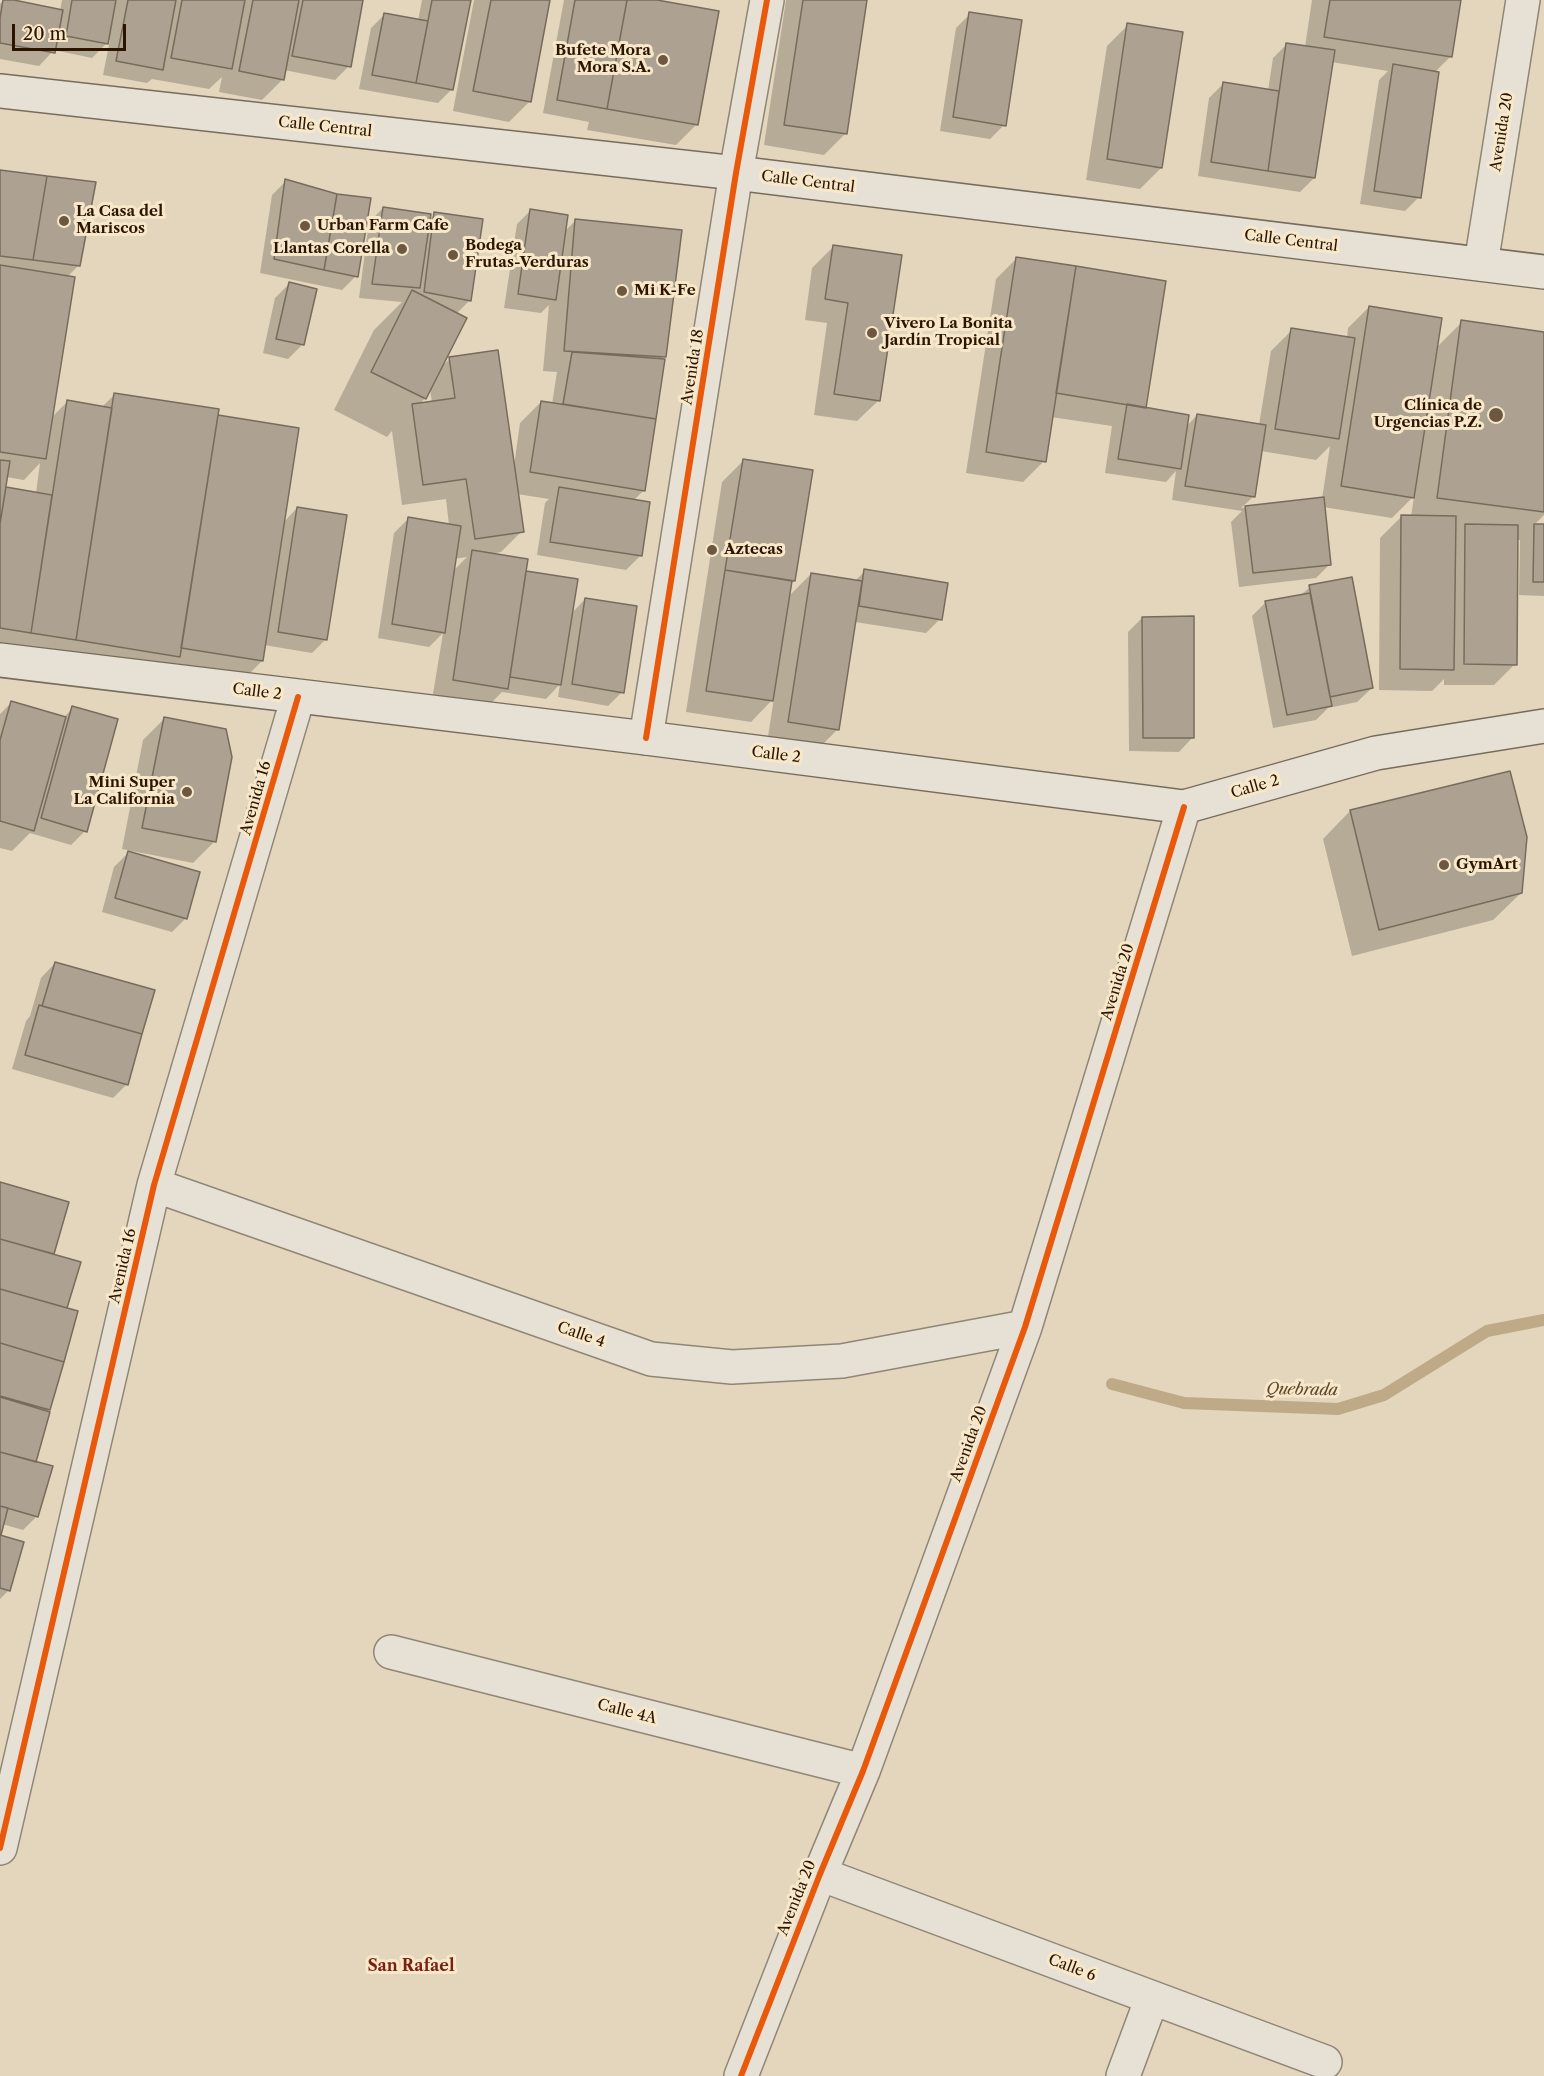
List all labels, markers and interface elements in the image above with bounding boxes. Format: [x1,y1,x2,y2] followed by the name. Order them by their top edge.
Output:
[15,12,129,50] scale bar
[23,23,66,45] text: 20 m
[555,42,651,77] place label: Bufete Mora Mora S.A.
[656,53,670,67] marker: Bufete Mora Mora S.A.
[1487,91,1517,173] street label: Avenida 20
[277,113,373,141] street label: Calle Central
[760,167,856,197] street label: Calle Central
[76,203,163,238] place label: La Casa del Mariscos
[57,214,71,228] marker: La Casa del Mariscos
[317,217,449,235] place label: Urban Farm Cafe
[298,219,312,233] marker: Urban Farm Cafe
[1243,226,1339,256] street label: Calle Central
[465,237,589,272] place label: Bodega Frutas-Verduras
[273,240,390,258] place label: Llantas Corella
[395,242,409,256] marker: Llantas Corella
[446,248,460,262] marker: Bodega Frutas-Verduras
[634,282,696,300] place label: Mi K-Fe
[615,284,629,298] marker: Mi K-Fe
[884,315,1013,350] place label: Vivero La Bonita Jardín Tropical
[865,326,879,340] marker: Vivero La Bonita Jardín Tropical
[678,328,708,406] street label: Avenida 18
[1374,397,1482,432] place label: Clínica de Urgencias P.Z.
[1487,406,1505,424] marker: Clínica de Urgencias P.Z.
[724,541,783,559] place label: Aztecas
[705,543,719,557] marker: Aztecas
[231,680,283,704] street label: Calle 2
[750,743,802,767] street label: Calle 2
[237,759,275,837] street label: Avenida 16
[1229,772,1281,802] street label: Calle 2
[74,774,175,809] place label: Mini Super La California
[180,785,194,799] marker: Mini Super La California
[1456,856,1518,874] place label: GymArt
[1437,858,1451,872] marker: GymArt
[1098,941,1138,1023] street label: Avenida 20
[106,1227,140,1305] street label: Avenida 16
[555,1318,607,1352] street label: Calle 4
[1266,1380,1338,1400] water label: Quebrada
[947,1404,991,1484] street label: Avenida 20
[595,1696,659,1728] street label: Calle 4A
[774,1858,820,1938] street label: Avenida 20
[1046,1951,1098,1985] street label: Calle 6
[367,1956,455,1976] district label: San Rafael

